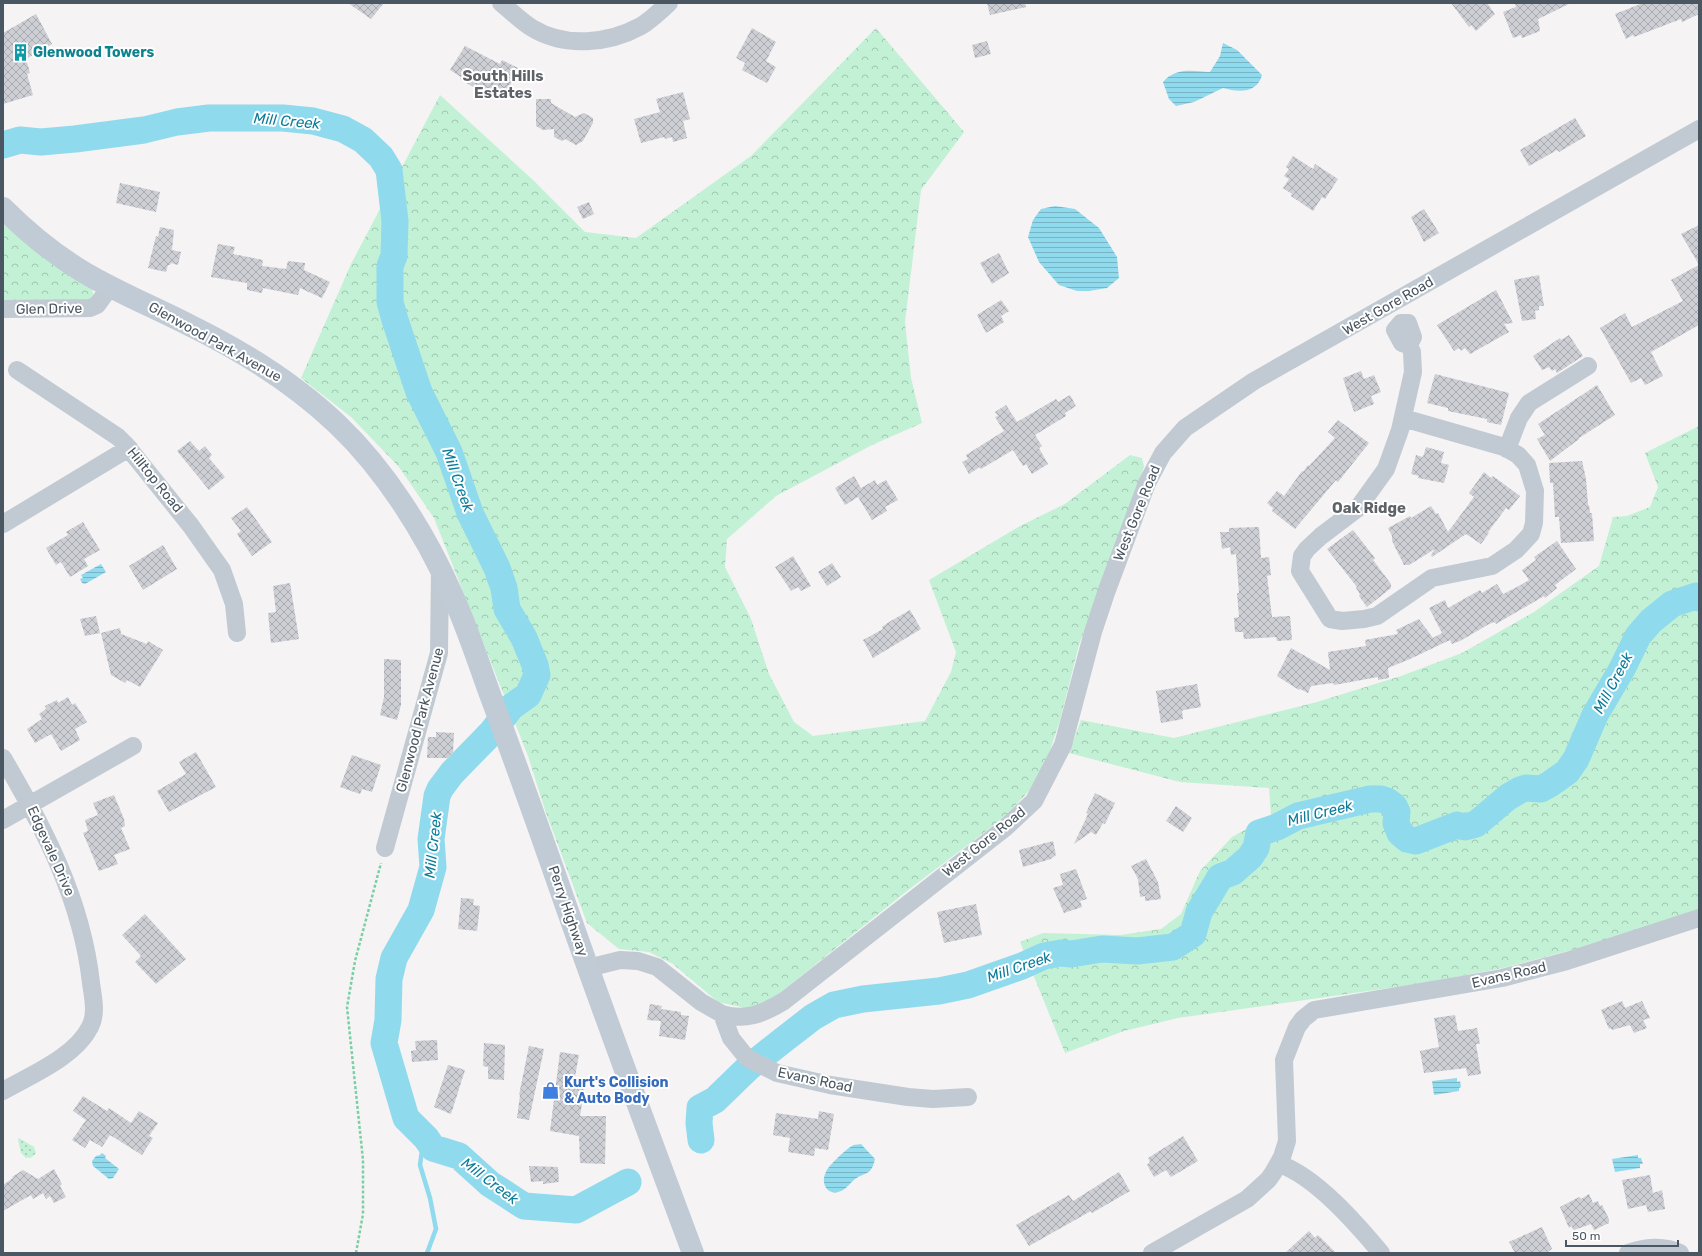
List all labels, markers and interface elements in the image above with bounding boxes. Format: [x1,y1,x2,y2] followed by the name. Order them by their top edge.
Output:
[10,42,30,62] building icon: Glenwood Towers
[33,44,154,61] place label: Glenwood Towers
[462,67,544,102] district label: South Hills Estates
[253,109,321,133] water label: Mill Creek
[1340,273,1436,339] street label: West Gore Road
[146,298,284,386] street label: Glenwood Park Avenue
[16,300,82,318] street label: Glen Drive
[124,444,186,516] street label: Hilltop Road
[438,446,478,515] water label: Mill Creek
[1110,463,1164,563] street label: West Gore Road
[1332,499,1406,517] district label: Oak Ridge
[392,646,448,794] street label: Glenwood Park Avenue
[1589,649,1637,717] water label: Mill Creek
[1285,796,1355,830] water label: Mill Creek
[939,803,1029,881] street label: West Gore Road
[24,804,78,899] street label: Edgevale Drive
[421,811,445,879] water label: Mill Creek
[545,863,592,959] street label: Perry Highway
[985,948,1054,986] water label: Mill Creek
[1470,958,1548,992] street label: Evans Road
[776,1064,854,1096] street label: Evans Road
[564,1074,668,1107] place label: Kurt's Collision & Auto Body
[541,1080,561,1100] shop icon: Kurt's Collision & Auto Body
[458,1154,522,1208] water label: Mill Creek
[1566,1222,1678,1248] scale bar
[1572,1229,1600,1243] text: 50 m

